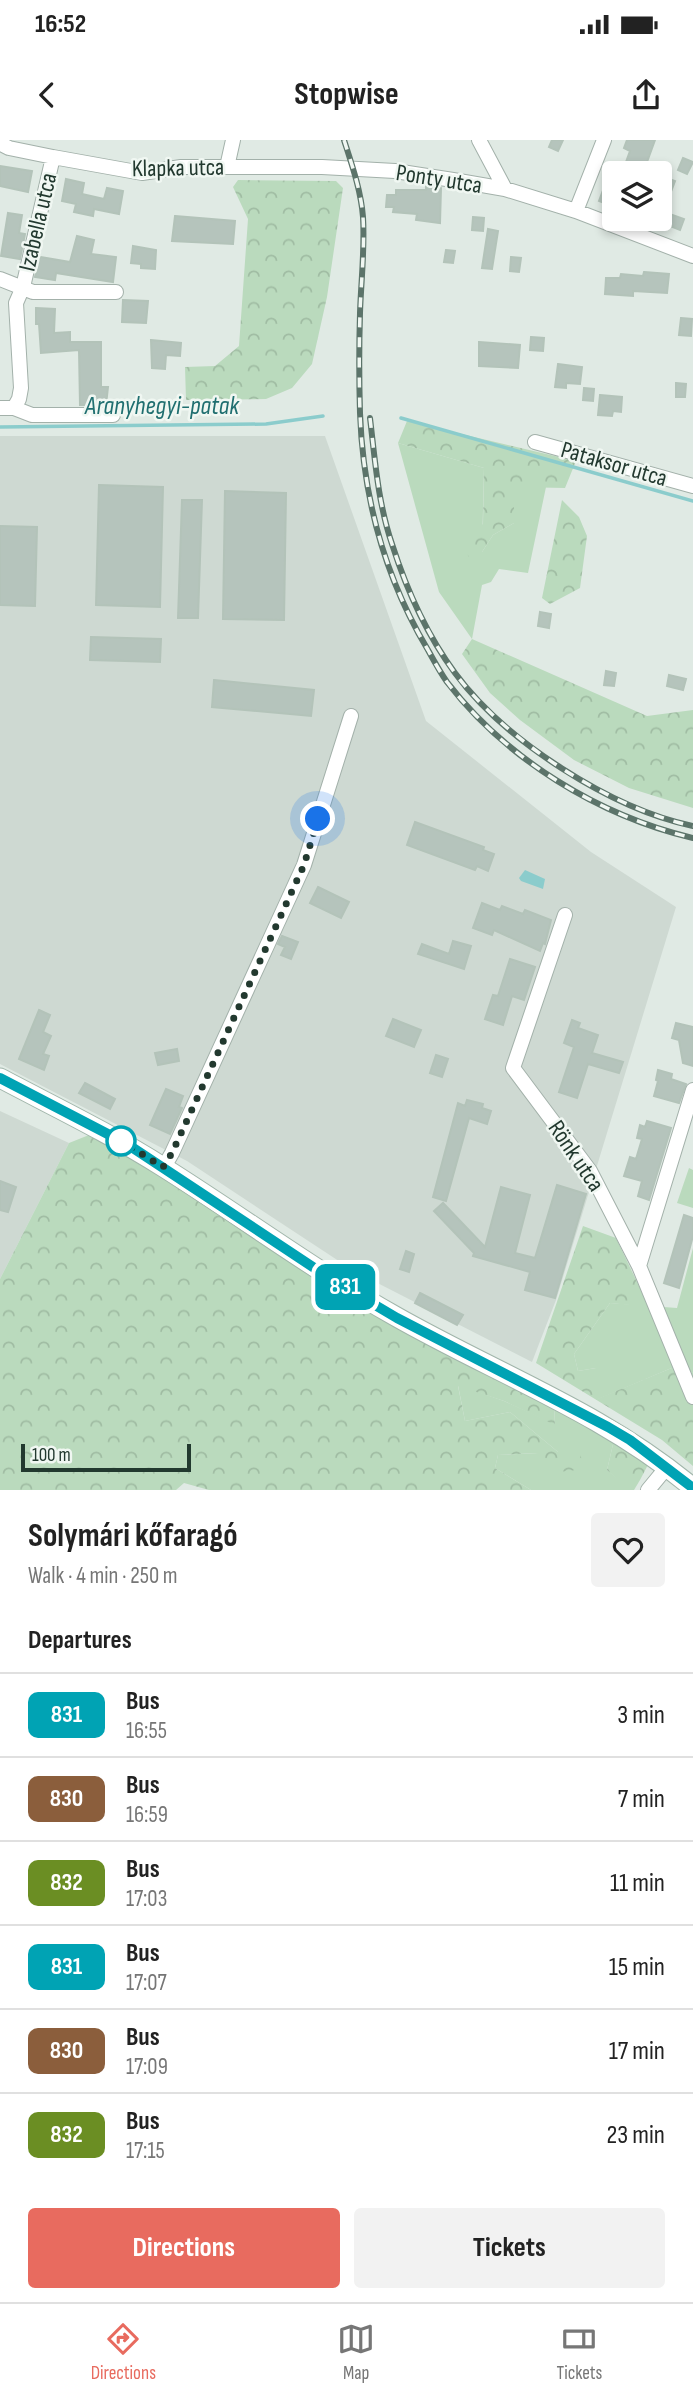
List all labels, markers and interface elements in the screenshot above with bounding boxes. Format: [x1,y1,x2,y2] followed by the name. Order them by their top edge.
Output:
[35,9,86,40] text: 16:52
[294,75,399,114] text: Stopwise
[28,76,66,114] icon: back
[627,76,665,114] icon: share
[132,153,224,183] street label: Klapka utca
[394,158,484,200] street label: Ponty utca
[602,161,672,231] map controls
[602,161,672,231] button: layers
[13,170,63,274] street label: Izabella utca
[84,391,240,422] water label: Aranyhegyi-patak
[557,435,671,493] street label: Pataksor utca
[300,801,335,836] your location
[542,1115,610,1197] street label: Rönk utca
[106,1126,136,1156] unlabelled marker
[305,1264,385,1310] line badge: 831
[329,1272,361,1301] text: 831
[21,1441,191,1473] scale bar
[32,1444,71,1467] text: 100 m
[591,1513,665,1587] button: heart
[28,1516,238,1556] text: Solymári kőfaragó
[28,1562,178,1590] text: Walk · 4 min · 250 m
[28,1625,132,1656] text: Departures
[126,1686,160,1717] text: Bus
[51,1700,82,1729] text: 831
[617,1700,665,1731] text: 3 min
[126,1717,167,1745] text: 16:55
[126,1770,160,1801] text: Bus
[50,1784,83,1813] text: 830
[618,1784,665,1815] text: 7 min
[126,1801,168,1829] text: 16:59
[126,1854,160,1885] text: Bus
[50,1868,83,1897] text: 832
[610,1868,665,1899] text: 11 min
[126,1885,167,1913] text: 17:03
[126,1938,160,1969] text: Bus
[51,1952,82,1981] text: 831
[609,1952,665,1983] text: 15 min
[126,1969,167,1997] text: 17:07
[126,2022,160,2053] text: Bus
[50,2036,83,2065] text: 830
[609,2036,665,2067] text: 17 min
[126,2053,168,2081] text: 17:09
[126,2106,160,2137] text: Bus
[50,2120,83,2149] text: 832
[607,2120,665,2151] text: 23 min
[126,2137,165,2165] text: 17:15
[28,2208,340,2288] button: Directions
[354,2208,665,2288] button: Tickets
[91,2320,156,2385] tab: Directions
[337,2320,375,2385] tab: Map
[556,2320,602,2385] tab: Tickets

